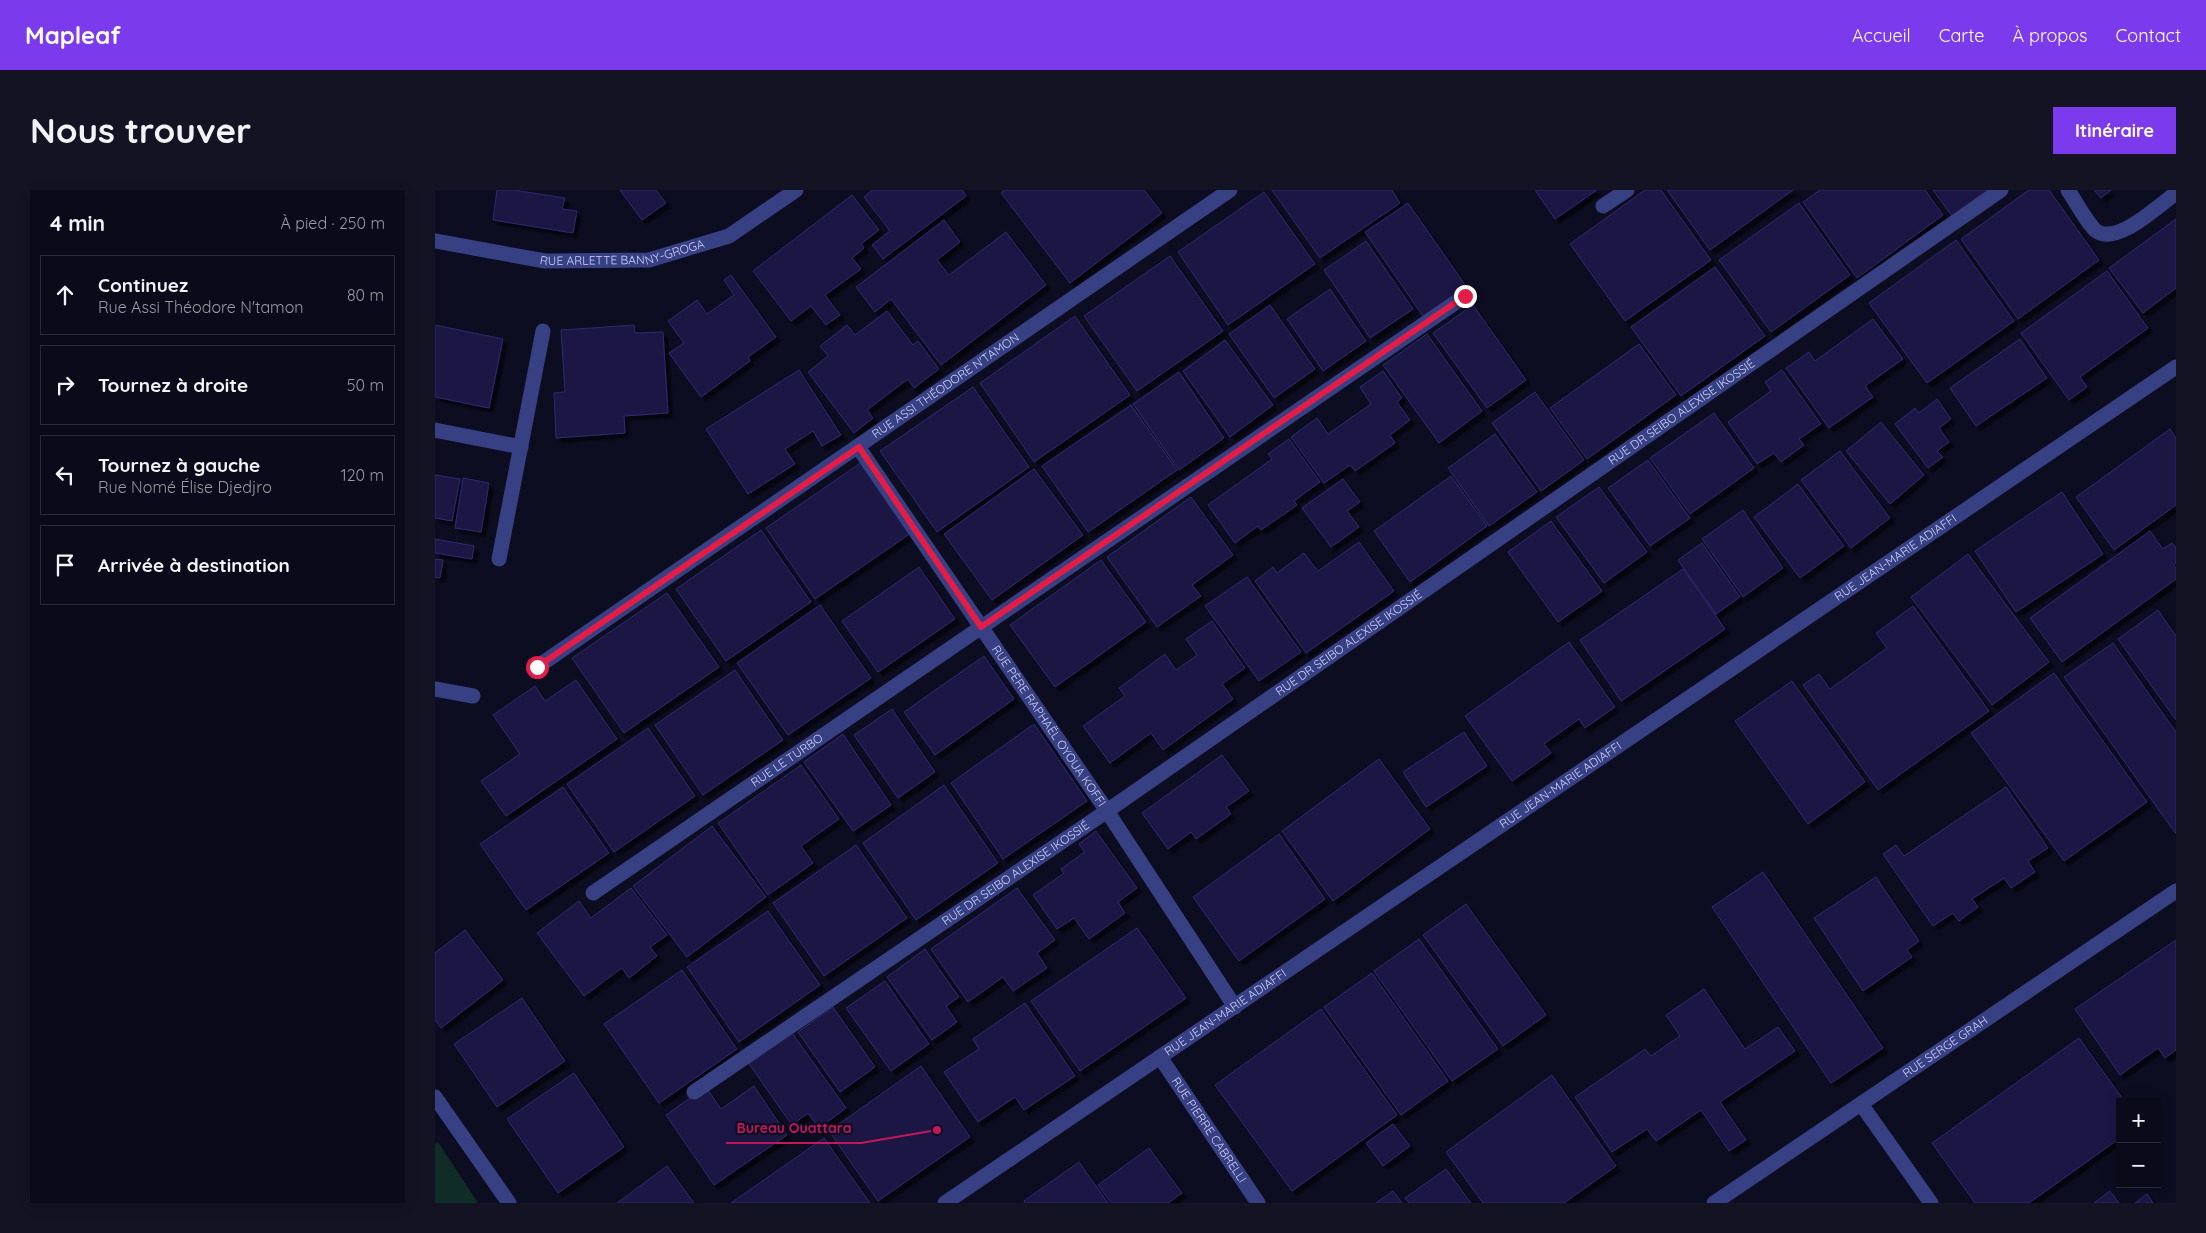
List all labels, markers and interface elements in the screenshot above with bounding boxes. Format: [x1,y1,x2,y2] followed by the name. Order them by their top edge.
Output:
[25,20,121,50] text: Mapleaf
[1852,24,1911,47] text: Accueil
[1939,24,1984,47] text: Carte
[2012,24,2088,47] text: À propos
[2116,24,2181,47] text: Contact
[2053,107,2176,154] button: Itinéraire
[30,108,251,152] text: Nous trouver
[50,210,105,236] text: 4 min
[281,213,385,233] text: À pied · 250 m
[539,236,706,268] street label: RUE ARLETTE BANNY-GROGA
[98,273,188,297] text: Continuez
[51,281,79,309] icon: ahead
[347,285,384,305] text: 80 m
[1454,285,1477,308] route end
[98,297,304,317] text: Rue Assi Théodore N'tamon
[869,329,1022,441] street label: RUE ASSI THÉODORE N'TAMON
[1605,355,1757,468] street label: RUE DR SEIBO ALEXISE IKOSSIÉ
[51,371,79,399] icon: right
[98,373,248,397] text: Tournez à droite
[347,375,384,395] text: 50 m
[98,453,260,477] text: Tournez à gauche
[51,461,79,489] icon: left
[341,465,384,485] text: 120 m
[98,477,272,497] text: Rue Nomé Élise Djedjro
[1831,510,1959,604] street label: RUE JEAN-MARIE ADIAFFI
[51,551,79,579] icon: arrive
[98,553,290,577] text: Arrivée à destination
[1272,586,1425,699] street label: RUE DR SEIBO ALEXISE IKOSSIÉ
[989,642,1110,809] street label: RUE PÈRE RAPHAËL OYOUA KOFFI
[526,656,549,679] route start
[748,730,826,790] street label: RUE LE TURBO
[1496,738,1624,831] street label: RUE JEAN-MARIE ADIAFFI
[939,817,1092,928] street label: RUE DR SEIBO ALEXISE IKOSSIÉ
[1161,965,1289,1059] street label: RUE JEAN-MARIE ADIAFFI
[1900,1012,1990,1080] street label: RUE SERGE GRAH
[1169,1074,1250,1185] street label: RUE PIERRE CABRELLI
[2116,1098,2161,1188] map controls
[2116,1098,2161,1143] button: +
[726,1114,861,1143] callout: Bureau Ouattara
[737,1119,851,1137] text: Bureau Ouattara
[2116,1143,2161,1188] button: −

